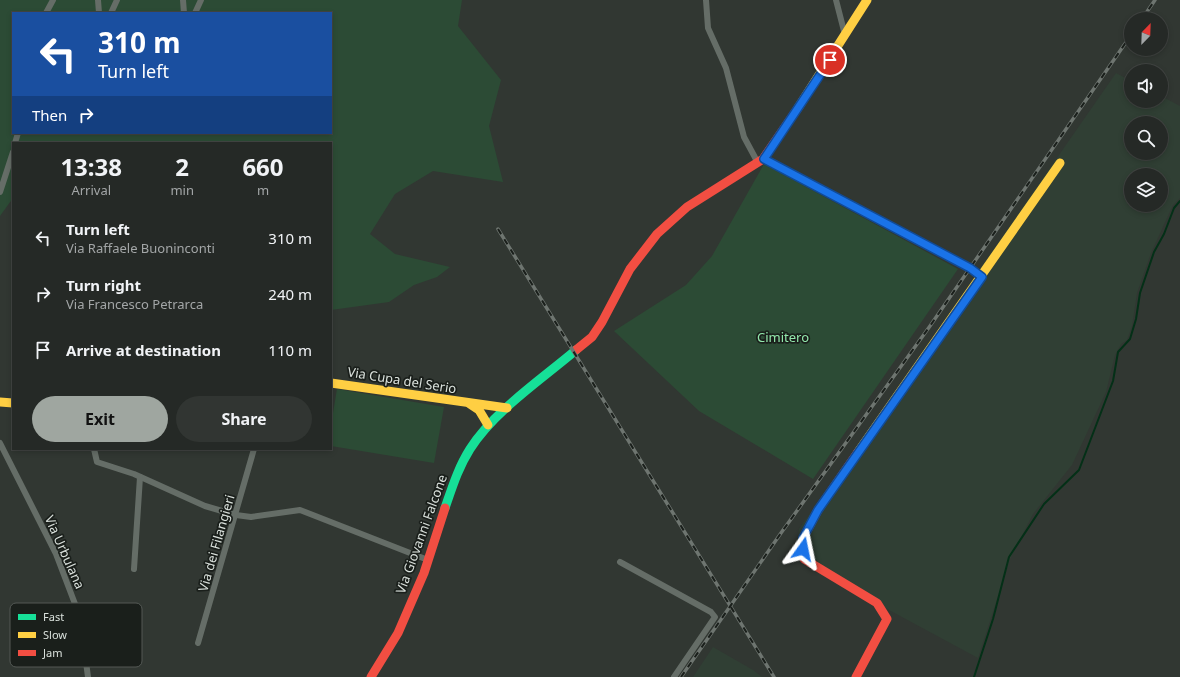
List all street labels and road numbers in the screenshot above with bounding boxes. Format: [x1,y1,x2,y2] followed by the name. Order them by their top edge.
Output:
[346,363,458,398] street label: Via Cupa del Serio
[391,472,451,596] street label: Via Giovanni Falcone
[194,492,238,594] street label: Via dei Filangieri
[41,512,89,592] street label: Via Urbulana

